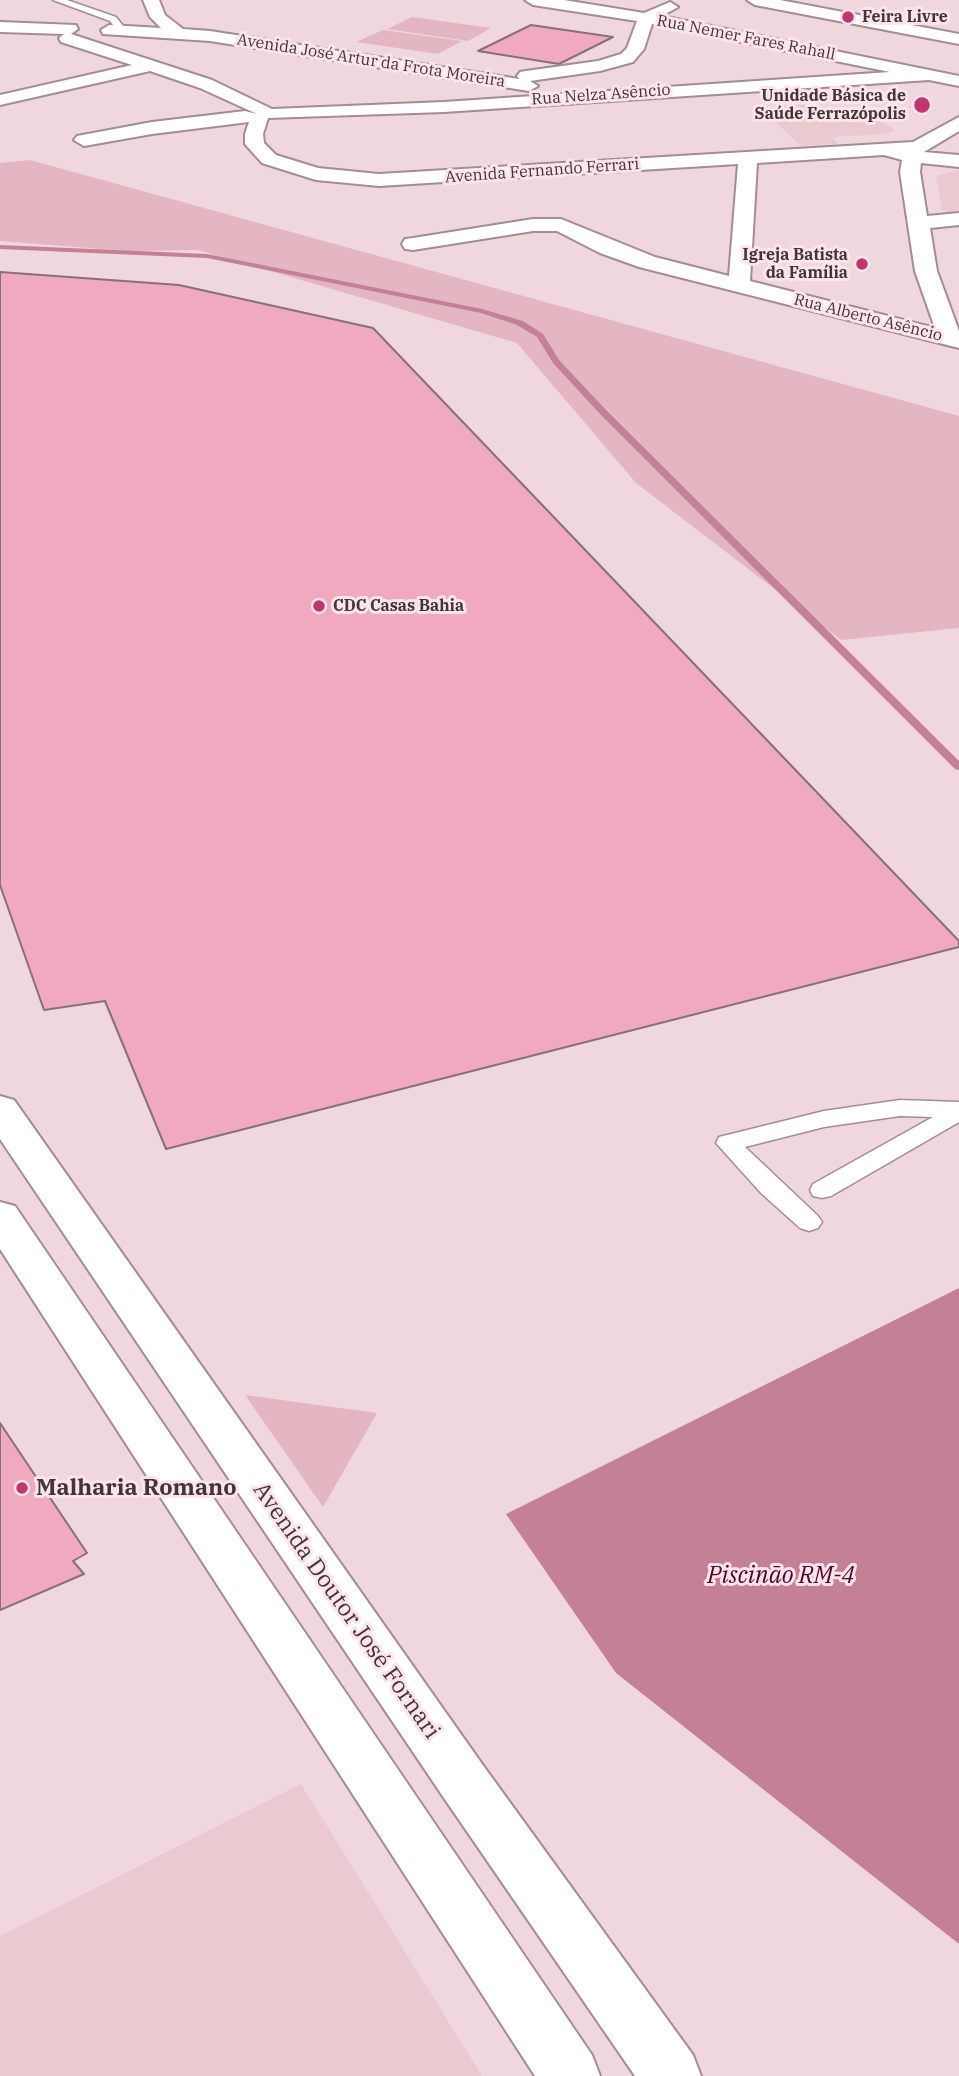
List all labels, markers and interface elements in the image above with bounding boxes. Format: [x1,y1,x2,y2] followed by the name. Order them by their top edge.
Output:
[862,7,948,27] place label: Feira Livre
[840,9,856,25] marker: Feira Livre
[655,11,837,65] street label: Rua Nemer Fares Rahall
[236,30,506,92] street label: Avenida José Artur da Frota Moreira
[531,81,671,109] street label: Rua Nelza Asêncio
[755,86,906,124] place label: Unidade Básica de Saúde Ferrazópolis
[912,95,932,115] marker: Unidade Básica de Saúde Ferrazópolis
[444,155,640,187] street label: Avenida Fernando Ferrari
[743,245,848,283] place label: Igreja Batista da Família
[854,256,870,272] marker: Igreja Batista da Família
[792,290,944,346] street label: Rua Alberto Asêncio
[333,596,464,616] place label: CDC Casas Bahia
[311,598,327,614] marker: CDC Casas Bahia
[36,1474,237,1502] place label: Malharia Romano
[247,1477,445,1745] street label: Avenida Doutor José Fornari
[14,1480,30,1496] marker: Malharia Romano
[707,1562,855,1590] water label: Piscinão RM-4

